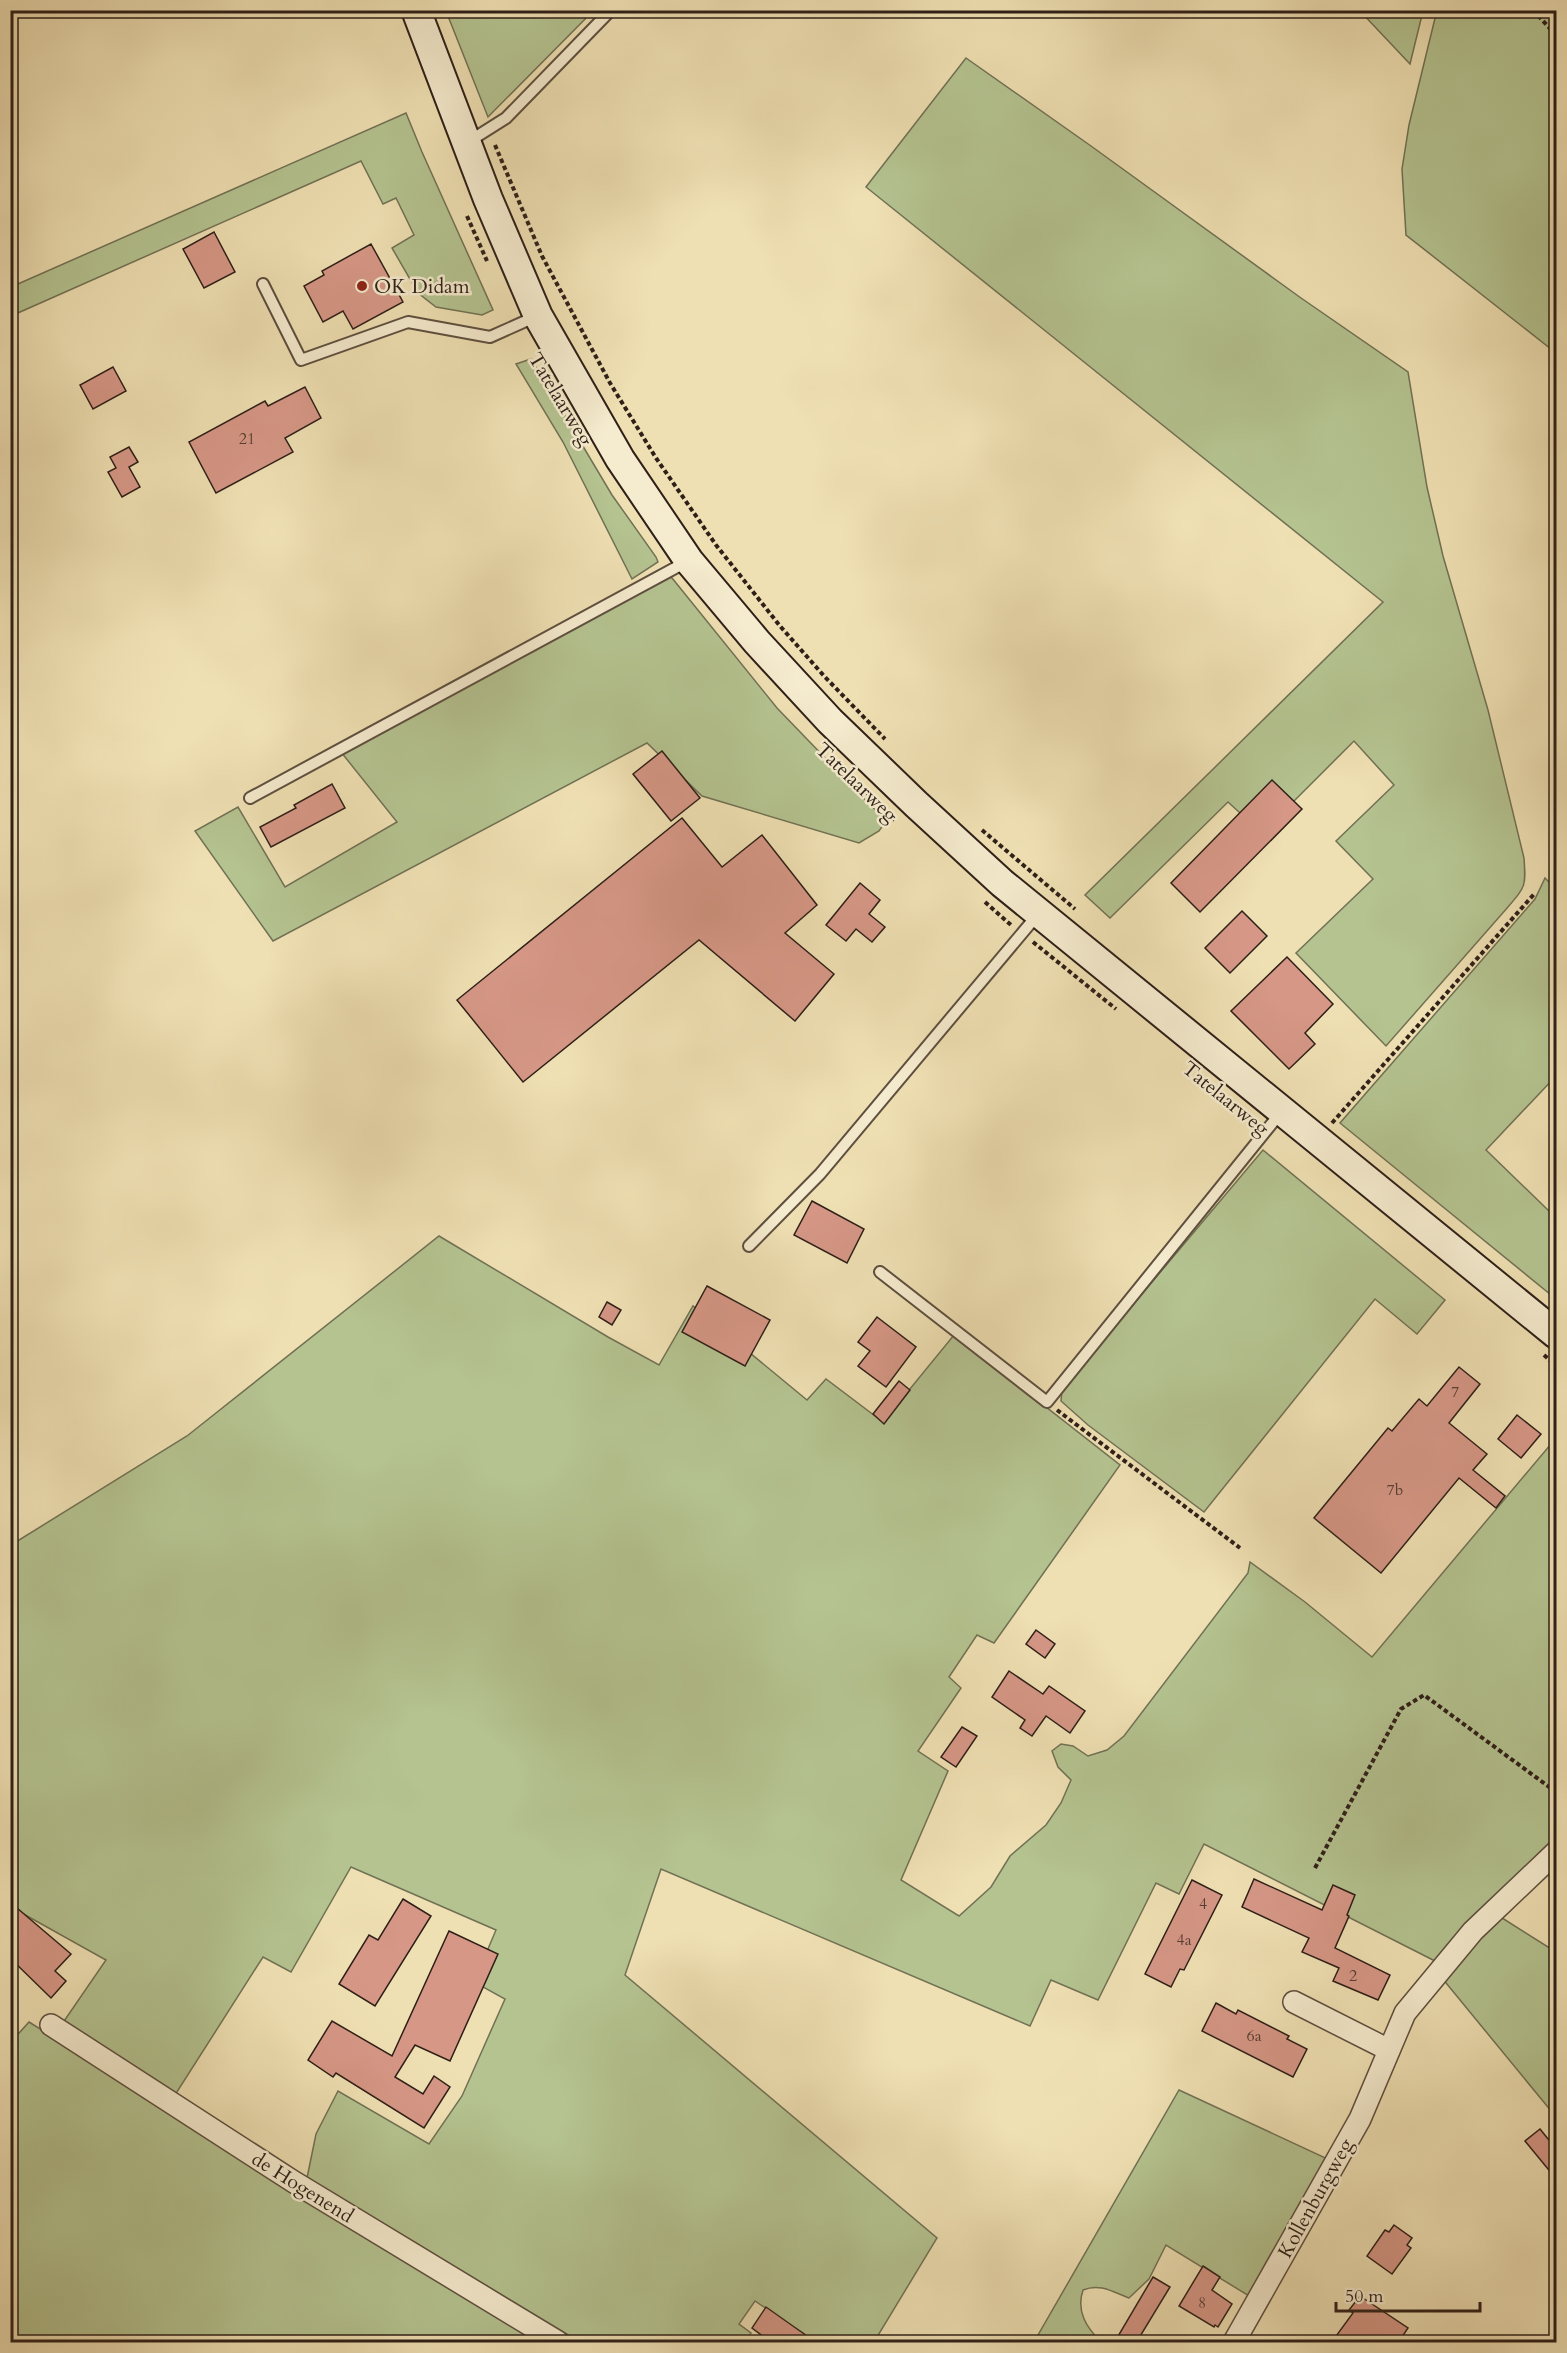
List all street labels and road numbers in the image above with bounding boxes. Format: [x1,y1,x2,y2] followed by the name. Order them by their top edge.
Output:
[522,347,600,452] street label: Tatelaarweg
[810,736,904,829] street label: Tatelaarweg
[1176,1055,1275,1142] street label: Tatelaarweg
[1271,2133,1360,2263] street label: Kollenburgweg
[247,2145,359,2230] street label: de Hogenend

